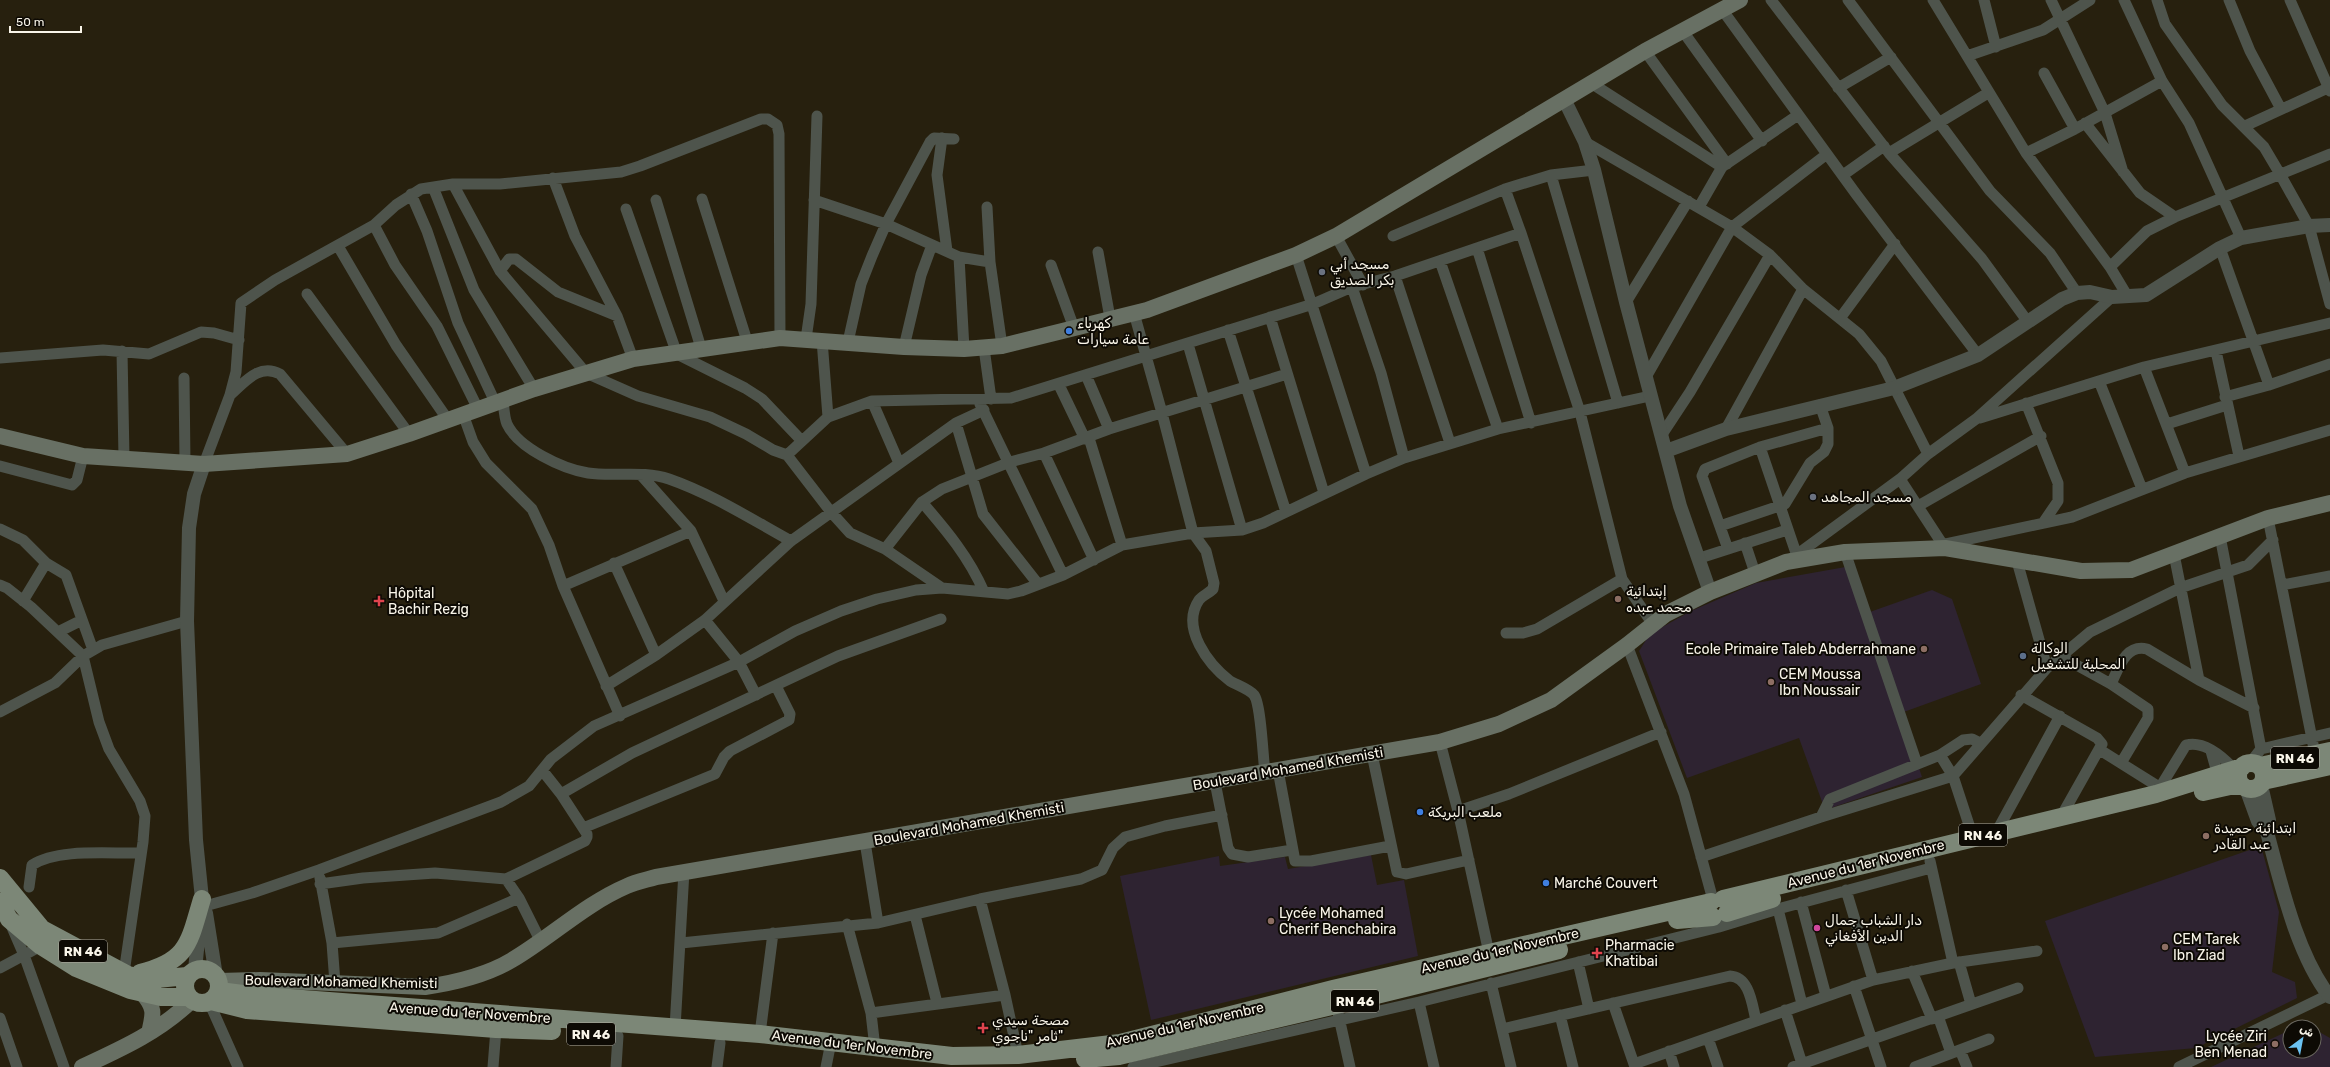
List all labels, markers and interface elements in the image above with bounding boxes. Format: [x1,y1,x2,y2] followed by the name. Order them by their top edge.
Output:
[10,8,81,34] scale bar
[16,15,44,29] text: 50 m
[1330,256,1395,289] place label: مسجد أبي بكر الصديق
[1317,267,1327,277] marker: مسجد أبي بكر الصديق
[1077,315,1149,348] place label: كهرباء عامة سيارات
[1064,326,1074,336] marker: كهرباء عامة سيارات
[1821,489,1912,506] place label: مسجد المجاهد
[1808,492,1818,502] marker: مسجد المجاهد
[1626,583,1692,616] place label: إبتدائية محمد عبده
[388,585,469,618] place label: Hôpital Bachir Rezig
[1613,594,1623,604] marker: إبتدائية محمد عبده
[373,595,385,607] marker: Hôpital Bachir Rezig
[2031,640,2126,673] place label: الوكالة المحلية للتشغيل
[1685,641,1916,658] place label: Ecole Primaire Taleb Abderrahmane
[1919,644,1929,654] marker: Ecole Primaire Taleb Abderrahmane
[2018,651,2028,661] marker: الوكالة المحلية للتشغيل
[1779,666,1861,699] place label: CEM Moussa Ibn Noussair
[1766,677,1776,687] marker: CEM Moussa Ibn Noussair
[1191,744,1385,794] street label: Boulevard Mohamed Khemisti
[2271,747,2319,769] road number: RN 46
[872,799,1066,849] street label: Boulevard Mohamed Khemisti
[1428,804,1502,821] place label: ملعب البريكة
[1415,807,1425,817] marker: ملعب البريكة
[2213,820,2296,853] place label: ابتدائية حميدة عبد القادر
[1959,824,2007,846] road number: RN 46
[2201,831,2211,841] marker: ابتدائية حميدة عبد القادر
[1786,836,1947,892] street label: Avenue du 1er Novembre
[1554,875,1658,892] place label: Marché Couvert
[1541,878,1551,888] marker: Marché Couvert
[1279,905,1396,938] place label: Lycée Mohamed Cherif Benchabira
[1825,912,1922,947] place label: دار الشباب جمال الدين الأفغاني
[1266,916,1276,926] marker: Lycée Mohamed Cherif Benchabira
[1812,923,1822,933] marker: دار الشباب جمال الدين الأفغاني
[1419,925,1581,977] street label: Avenue du 1er Novembre
[2173,931,2241,964] place label: CEM Tarek Ibn Ziad
[1605,937,1675,970] place label: Pharmacie Khatibai
[59,940,107,962] road number: RN 46
[2160,942,2170,952] marker: CEM Tarek Ibn Ziad
[1592,948,1602,958] marker: Pharmacie Khatibai
[244,972,438,992] street label: Boulevard Mohamed Khemisti
[1331,990,1379,1012] road number: RN 46
[389,999,551,1027] street label: Avenue du 1er Novembre
[1104,999,1266,1051] street label: Avenue du 1er Novembre
[992,1012,1069,1046] place label: مصحة سيدي ثامر "ناجوي"
[2282,1019,2322,1059] north arrow
[977,1022,989,1034] marker: مصحة سيدي ثامر "ناجوي"
[2298,1022,2316,1040] text: ش
[567,1023,615,1045] road number: RN 46
[771,1027,933,1063] street label: Avenue du 1er Novembre
[2194,1028,2267,1061] place label: Lycée Ziri Ben Menad
[2270,1039,2280,1049] marker: Lycée Ziri Ben Menad

